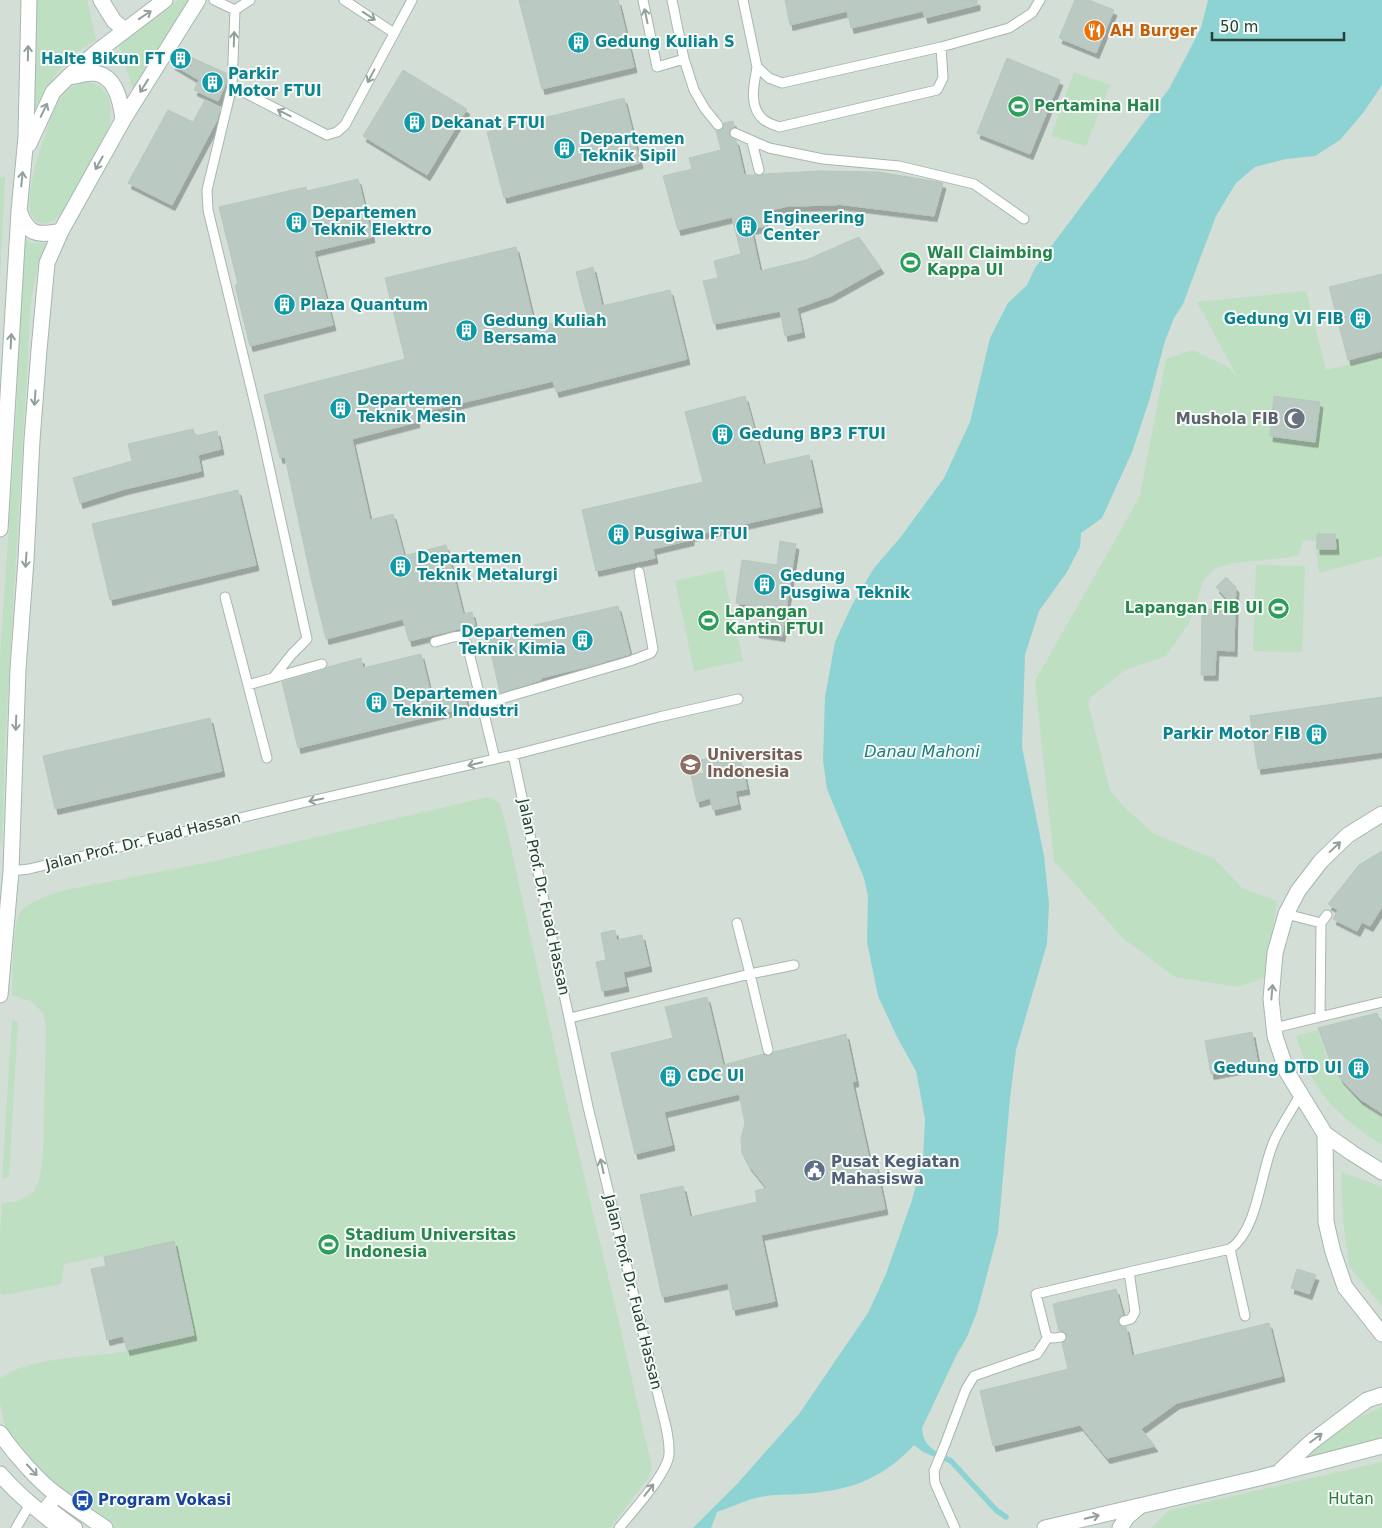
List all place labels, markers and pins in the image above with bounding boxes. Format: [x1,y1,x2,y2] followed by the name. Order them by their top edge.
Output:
[1082,19,1106,43] restaurant icon: AH Burger
[1110,22,1198,40] place label: AH Burger
[567,30,591,54] building icon: Gedung Kuliah S
[595,33,735,51] place label: Gedung Kuliah S
[169,47,193,71] building icon: Halte Bikun FT
[41,50,166,68] place label: Halte Bikun FT
[228,65,322,100] place label: Parkir Motor FTUI
[200,71,224,95] building icon: Parkir Motor FTUI
[1006,94,1030,118] sports icon: Pertamina Hall
[1034,97,1160,115] place label: Pertamina Hall
[403,111,427,135] building icon: Dekanat FTUI
[431,114,545,132] place label: Dekanat FTUI
[580,130,685,165] place label: Departemen Teknik Sipil
[552,136,576,160] building icon: Departemen Teknik Sipil
[312,204,432,239] place label: Departemen Teknik Elektro
[763,209,865,244] place label: Engineering Center
[284,210,308,234] building icon: Departemen Teknik Elektro
[735,215,759,239] building icon: Engineering Center
[927,244,1053,279] place label: Wall Claimbing Kappa UI
[899,250,923,274] sports icon: Wall Claimbing Kappa UI
[272,293,296,317] building icon: Plaza Quantum
[300,296,428,314] place label: Plaza Quantum
[1348,307,1372,331] building icon: Gedung VI FIB
[1224,310,1344,328] place label: Gedung VI FIB
[483,312,607,347] place label: Gedung Kuliah Bersama
[455,318,479,342] building icon: Gedung Kuliah Bersama
[357,391,466,426] place label: Departemen Teknik Mesin
[329,397,353,421] building icon: Departemen Teknik Mesin
[1283,407,1307,431] mosque icon: Mushola FIB
[1176,410,1279,428] place label: Mushola FIB
[711,422,735,446] building icon: Gedung BP3 FTUI
[739,425,886,443] place label: Gedung BP3 FTUI
[606,522,630,546] building icon: Pusgiwa FTUI
[634,525,748,543] place label: Pusgiwa FTUI
[417,549,558,584] place label: Departemen Teknik Metalurgi
[389,555,413,579] building icon: Departemen Teknik Metalurgi
[780,567,911,602] place label: Gedung Pusgiwa Teknik
[752,573,776,597] building icon: Gedung Pusgiwa Teknik
[1267,596,1291,620] sports icon: Lapangan FIB UI
[1125,599,1263,617] place label: Lapangan FIB UI
[725,603,824,638] place label: Lapangan Kantin FTUI
[697,609,721,633] sports icon: Lapangan Kantin FTUI
[459,623,566,658] place label: Departemen Teknik Kimia
[570,629,594,653] building icon: Departemen Teknik Kimia
[393,685,519,720] place label: Departemen Teknik Industri
[365,691,389,715] building icon: Departemen Teknik Industri
[1305,722,1329,746] building icon: Parkir Motor FIB
[1163,725,1301,743] place label: Parkir Motor FIB
[707,746,803,781] place label: Universitas Indonesia
[679,752,703,776] school or university icon: Universitas Indonesia
[1346,1056,1370,1080] building icon: Gedung DTD UI
[1213,1059,1342,1077] place label: Gedung DTD UI
[659,1064,683,1088] building icon: CDC UI
[687,1067,744,1085] place label: CDC UI
[831,1153,960,1188] place label: Pusat Kegiatan Mahasiswa
[803,1159,827,1183] public building icon: Pusat Kegiatan Mahasiswa
[345,1226,516,1261] place label: Stadium Universitas Indonesia
[317,1232,341,1256] sports icon: Stadium Universitas Indonesia
[70,1488,94,1512] bus stop icon: Program Vokasi
[98,1491,231,1509] place label: Program Vokasi

